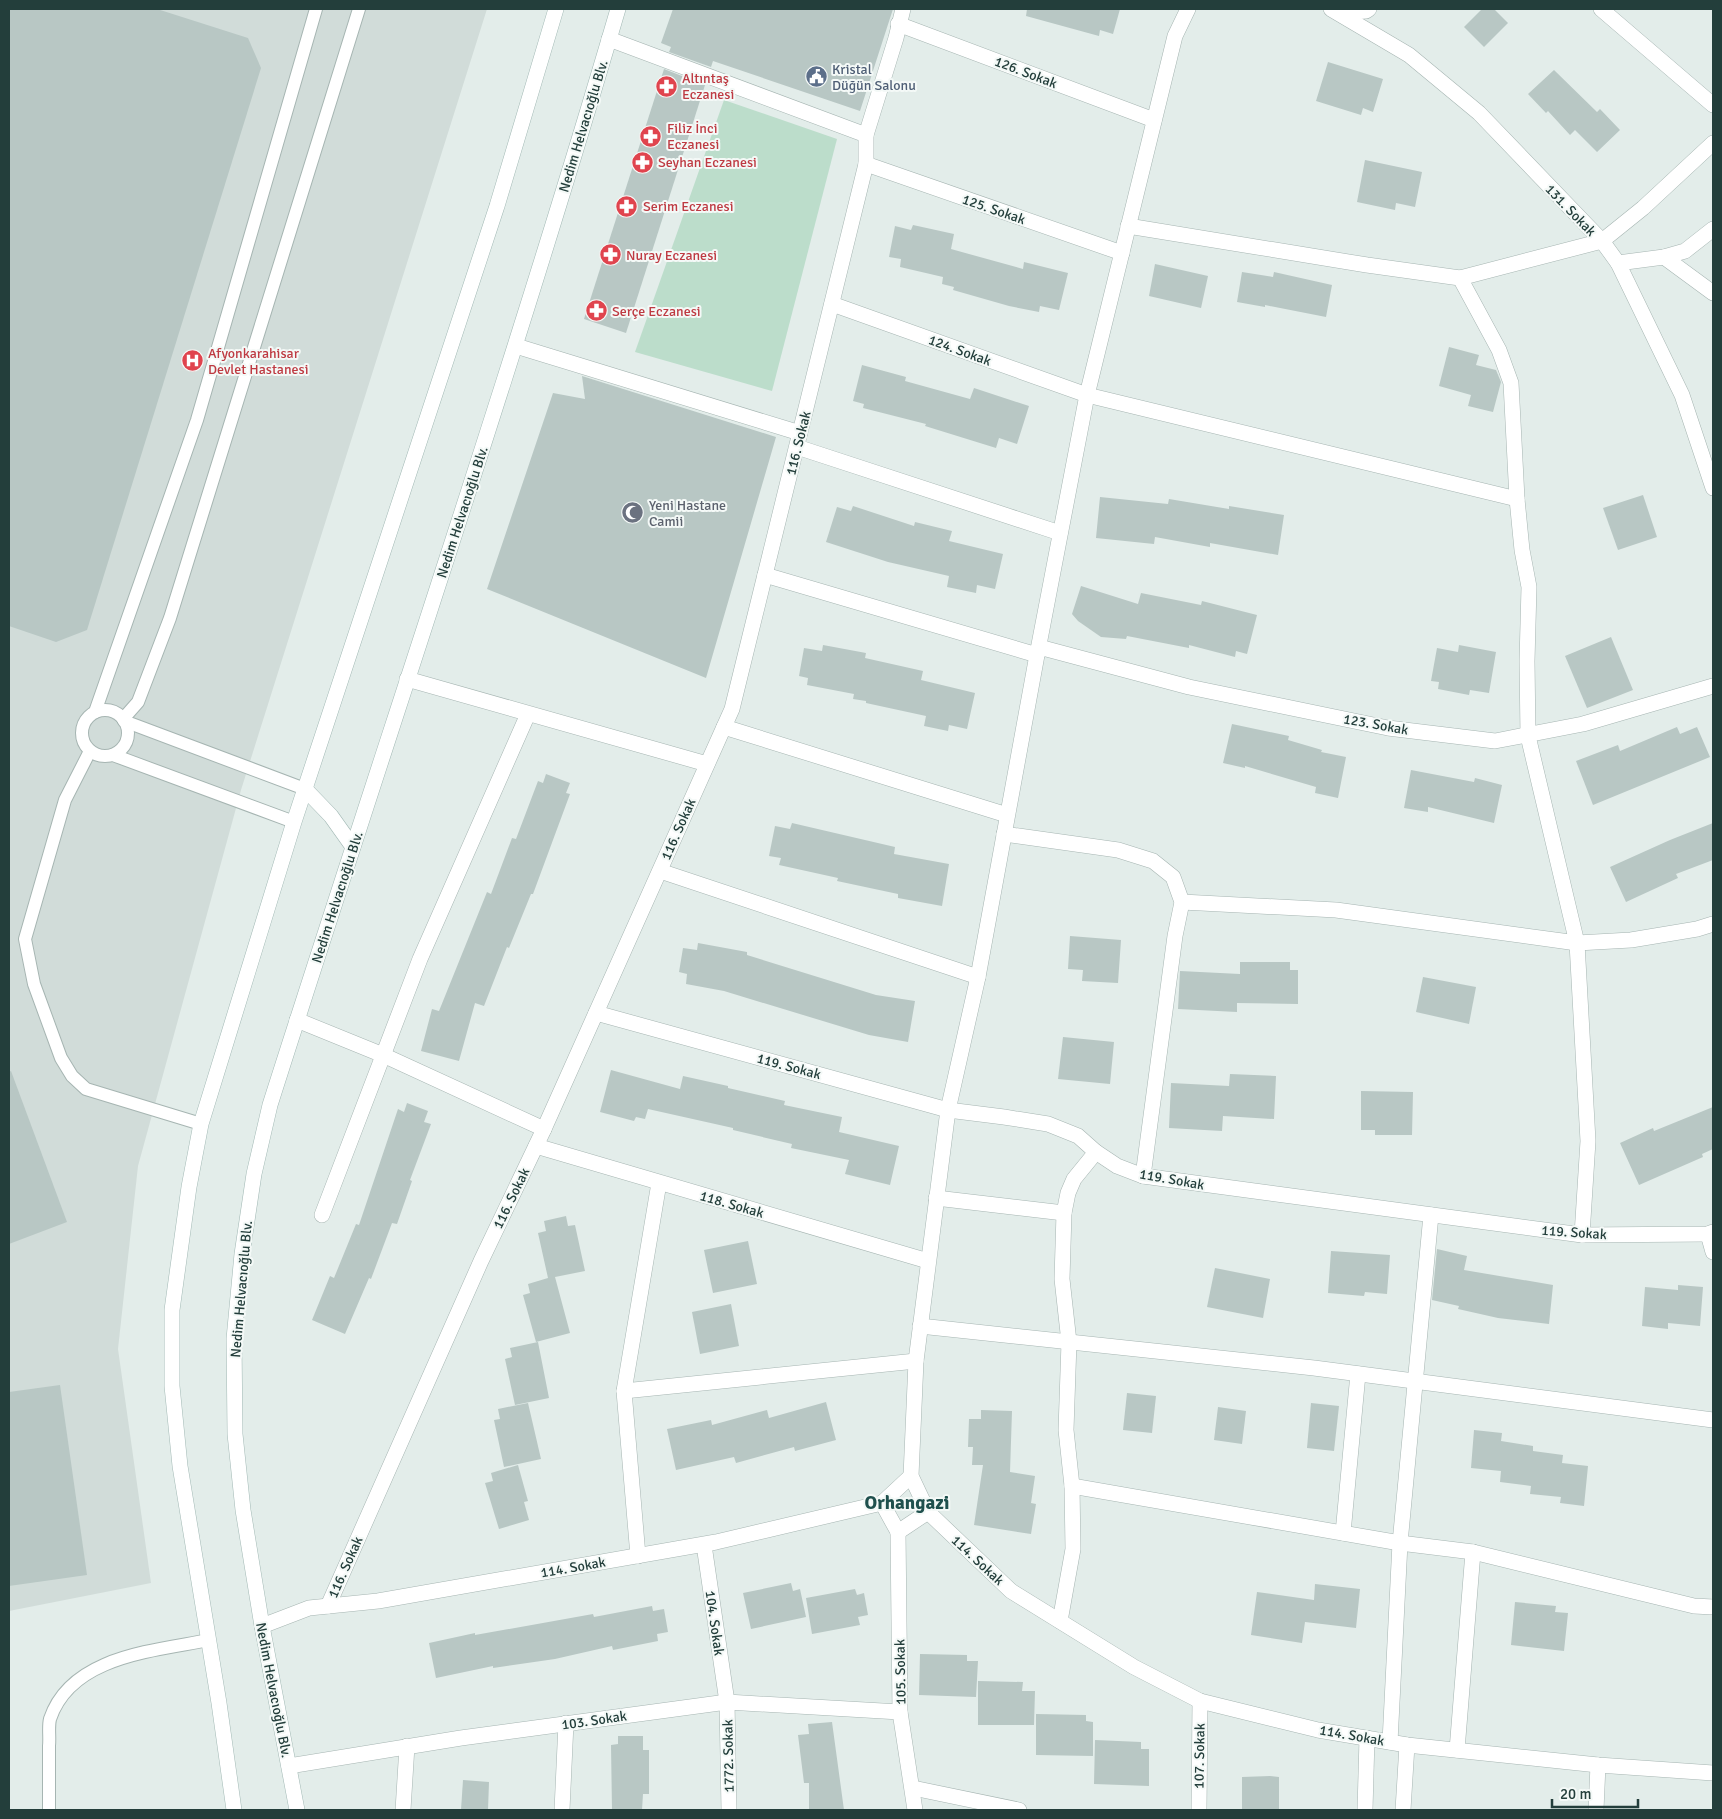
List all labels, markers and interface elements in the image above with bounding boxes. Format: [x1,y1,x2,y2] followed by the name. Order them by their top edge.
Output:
[992,53,1060,92] street label: 126. Sokak
[555,58,612,194] street label: Nedim Helvacıoğlu Blv.
[832,61,916,94] place label: Kristal Düğün Salonu
[804,65,828,89] public building icon: Kristal Düğün Salonu
[682,70,734,103] place label: Altıntaş Eczanesi
[654,74,678,98] pharmacy icon: Altıntaş Eczanesi
[667,120,719,153] place label: Filiz İnci Eczanesi
[639,124,663,148] pharmacy icon: Filiz İnci Eczanesi
[630,150,654,174] pharmacy icon: Seyhan Eczanesi
[658,154,757,171] place label: Seyhan Eczanesi
[1542,181,1600,240] street label: 131. Sokak
[960,191,1028,228] street label: 125. Sokak
[615,194,639,218] pharmacy icon: Serim Eczanesi
[643,198,734,215] place label: Serim Eczanesi
[598,243,622,267] pharmacy icon: Nuray Eczanesi
[626,247,717,264] place label: Nuray Eczanesi
[584,299,608,323] pharmacy icon: Serçe Eczanesi
[612,303,701,320] place label: Serçe Eczanesi
[926,331,994,370] street label: 124. Sokak
[208,345,309,378] place label: Afyonkarahisar Devlet Hastanesi
[180,349,204,373] hospital icon: Afyonkarahisar Devlet Hastanesi
[782,409,815,477] street label: 116. Sokak
[433,444,492,580] street label: Nedim Helvacıoğlu Blv.
[649,497,726,530] place label: Yeni Hastane Camii
[621,501,645,525] mosque icon: Yeni Hastane Camii
[1342,710,1410,739] street label: 123. Sokak
[657,796,700,863] street label: 116. Sokak
[308,829,367,965] street label: Nedim Helvacıoğlu Blv.
[755,1050,823,1083] street label: 119. Sokak
[489,1165,533,1231] street label: 116. Sokak
[1138,1165,1206,1194] street label: 119. Sokak
[698,1187,766,1222] street label: 118. Sokak
[227,1220,256,1358] street label: Nedim Helvacıoğlu Blv.
[1541,1222,1607,1243] street label: 119. Sokak
[865,1491,949,1515] district label: Orhangazi
[948,1532,1007,1589] street label: 114. Sokak
[324,1534,367,1601] street label: 116. Sokak
[539,1553,607,1582] street label: 114. Sokak
[702,1589,727,1657] street label: 104. Sokak
[252,1621,295,1759] street label: Nedim Helvacıoğlu Blv.
[891,1639,910,1705] street label: 105. Sokak
[560,1708,628,1733] street label: 103. Sokak
[719,1719,738,1793] street label: 1772. Sokak
[1318,1721,1386,1750] street label: 114. Sokak
[1190,1723,1209,1789] street label: 107. Sokak
[1552,1776,1638,1808] scale bar
[1560,1785,1591,1803] text: 20 m

